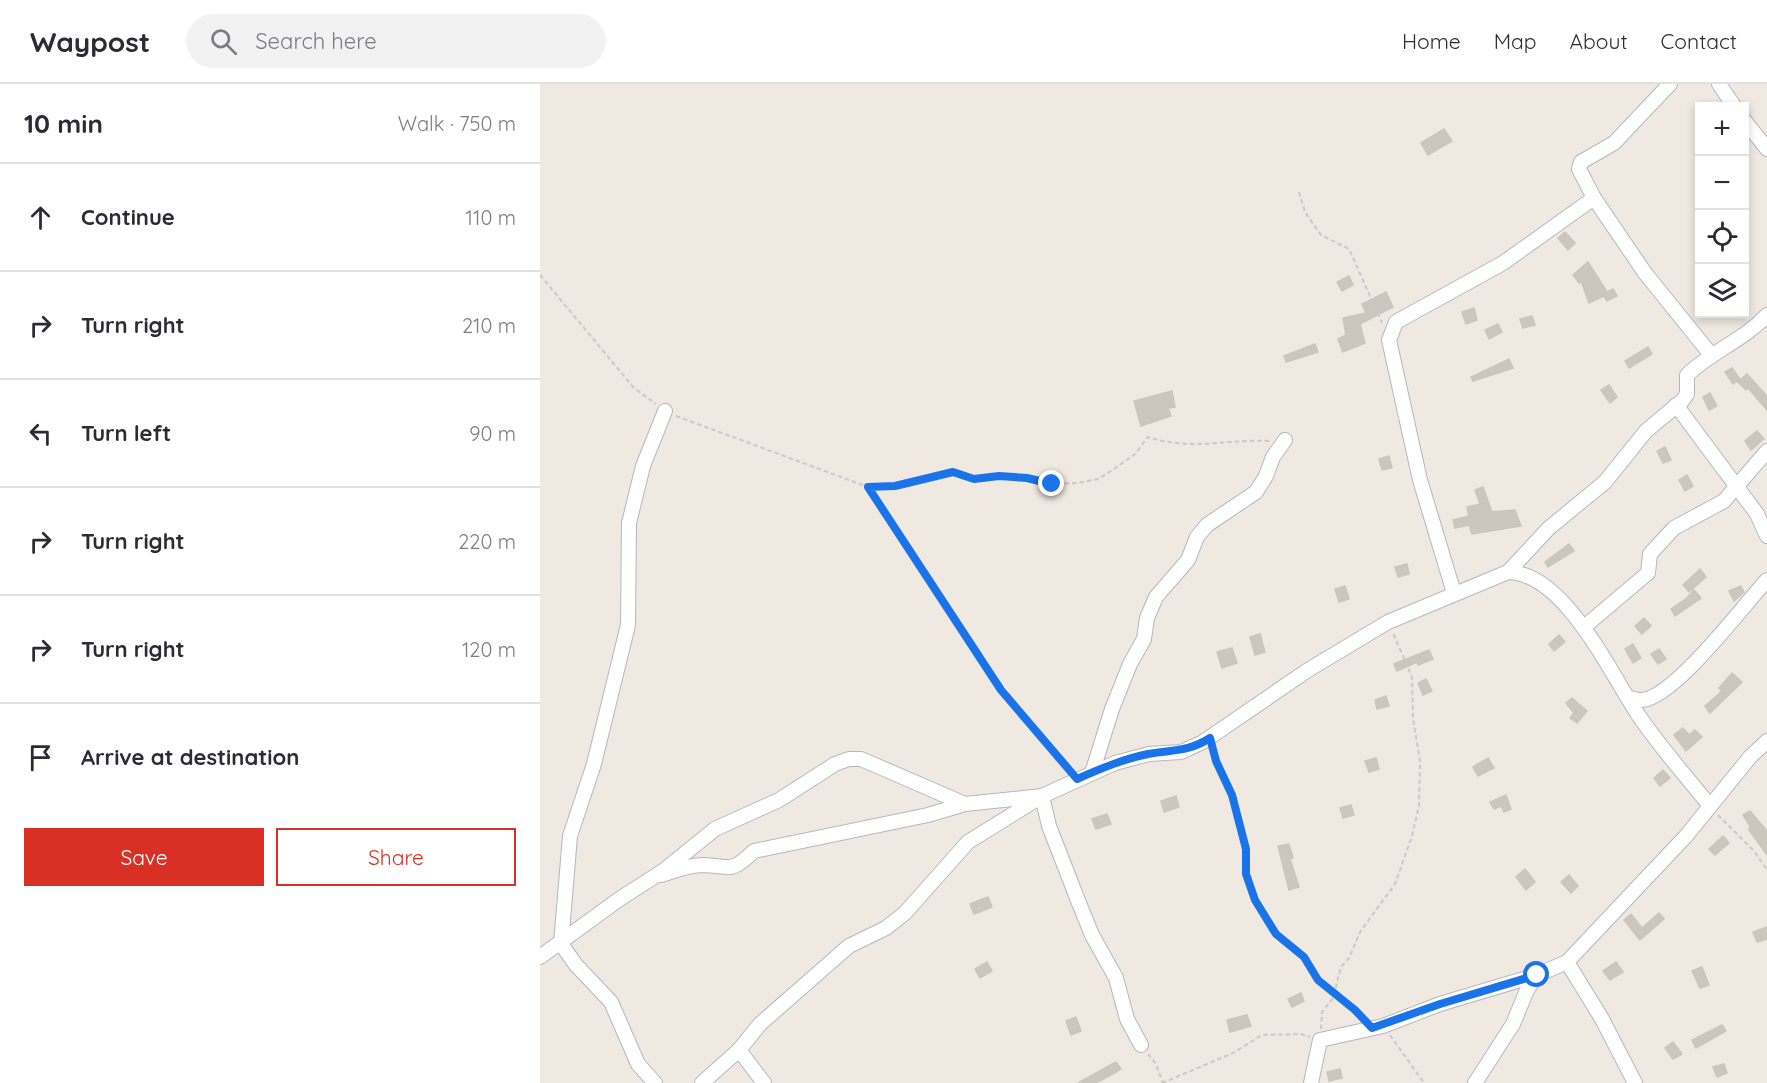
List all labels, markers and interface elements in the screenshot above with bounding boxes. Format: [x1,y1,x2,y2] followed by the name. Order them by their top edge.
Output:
[186,14,606,68] search box
[30,24,150,59] text: Waypost
[207,25,240,58] icon: search
[255,27,377,55] text: Search here
[1402,28,1461,54] text: Home
[1494,28,1537,54] text: Map
[1570,28,1628,54] text: About
[1661,28,1737,54] text: Contact
[1695,102,1749,318] map controls
[1695,102,1749,156] button: +
[24,107,103,140] text: 10 min
[398,111,516,136] text: Walk · 750 m
[1695,156,1749,210] button: −
[24,201,57,234] icon: ahead
[81,203,175,231] text: Continue
[466,205,516,230] text: 110 m
[1695,210,1749,264] button: locate
[1695,264,1749,318] button: layers
[24,309,57,342] icon: right
[81,311,185,339] text: Turn right
[462,313,516,338] text: 210 m
[24,417,57,450] icon: left
[81,419,171,447] text: Turn left
[469,421,516,446] text: 90 m
[1038,470,1064,496] route end
[24,525,57,558] icon: right
[81,527,185,555] text: Turn right
[458,529,516,554] text: 220 m
[24,633,57,666] icon: right
[81,635,185,663] text: Turn right
[462,637,516,662] text: 120 m
[24,741,57,774] icon: arrive
[81,743,299,771] text: Arrive at destination
[24,828,264,886] button: Save
[276,828,516,886] button: Share
[1523,961,1549,987] route start

